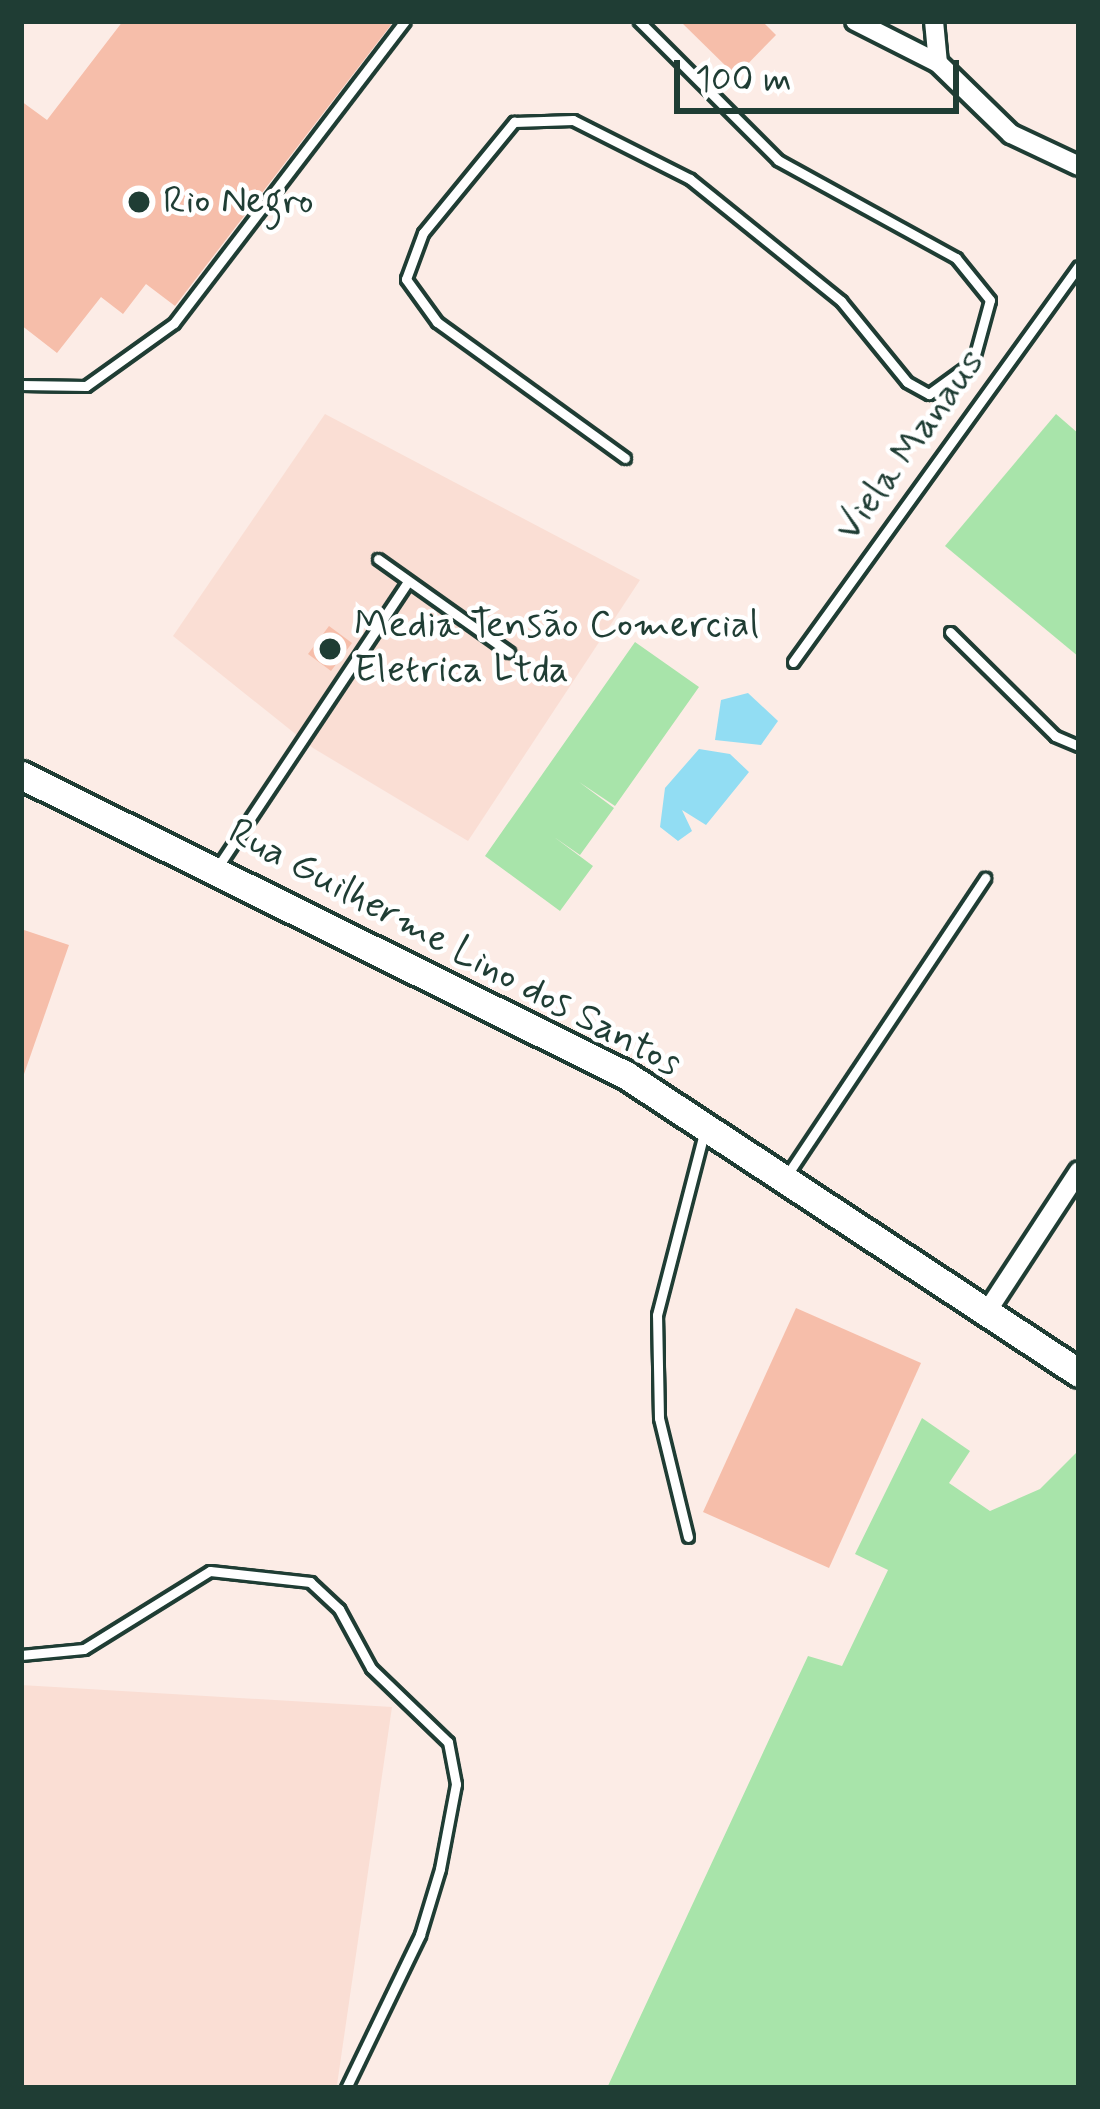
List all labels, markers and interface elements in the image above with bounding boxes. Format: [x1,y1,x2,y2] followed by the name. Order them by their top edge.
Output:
[680,36,965,110] scale bar
[695,57,792,104] text: 100 m
[163,179,314,225] place label: Rio Negro
[126,189,152,215] marker: Rio Negro
[825,341,997,551] street label: Viela Manaus
[354,604,762,695] place label: Media Tensão Comercial Eletrica Ltda
[317,636,343,662] marker: Media Tensão Comercial Eletrica Ltda
[219,809,689,1089] street label: Rua Guilherme Lino dos Santos

